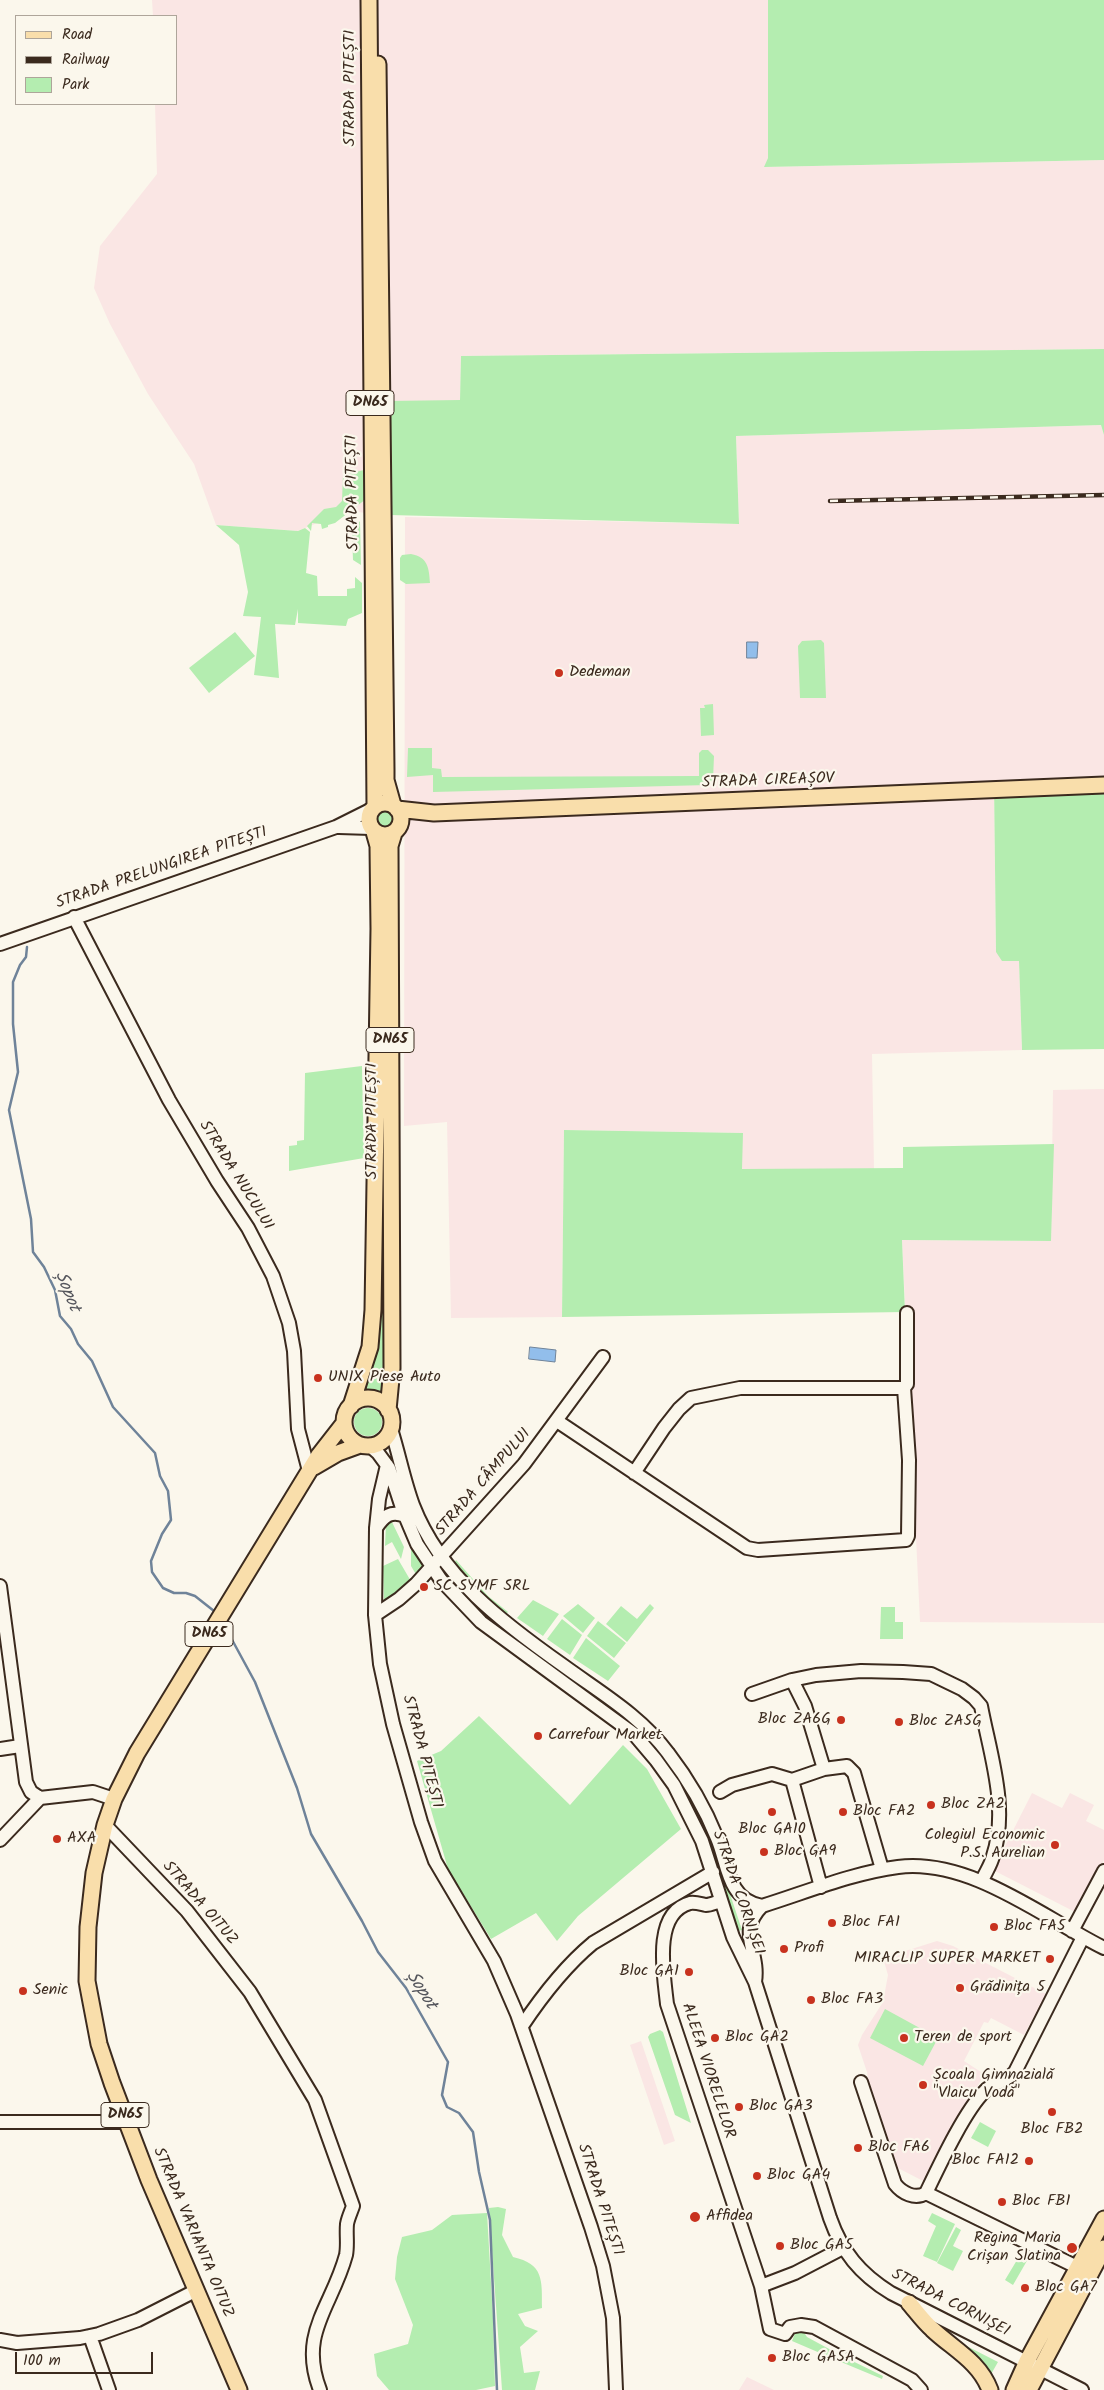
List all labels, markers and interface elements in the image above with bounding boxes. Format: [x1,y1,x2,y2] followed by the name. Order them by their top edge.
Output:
[15,15,178,105] legend
[62,23,92,47] text: Road
[341,30,361,146] street label: STRADA PITEȘTI
[62,48,109,72] text: Railway
[62,73,89,97] text: Park
[346,390,394,416] road number: DN65
[343,435,365,551] street label: STRADA PITEȘTI
[569,663,630,683] place label: Dedeman
[553,667,565,679] marker: Dedeman
[701,770,835,794] street label: STRADA CIREAȘOV
[54,824,270,914] street label: STRADA PRELUNGIREA PITEȘTI
[366,1028,414,1052] road number: DN65
[363,1063,383,1179] street label: STRADA PITEȘTI
[194,1118,276,1234] street label: STRADA NUCULUI
[48,1269,84,1315] water label: Șopot
[328,1368,441,1388] place label: UNIX Piese Auto
[312,1372,324,1384] marker: UNIX Piese Auto
[432,1425,536,1541] street label: STRADA CÂMPULUI
[434,1577,530,1597] place label: SC SYMF SRL
[418,1581,430,1593] marker: SC SYMF SRL
[185,1622,233,1646] road number: DN65
[397,1693,445,1811] street label: STRADA PITEȘTI
[758,1710,831,1730] place label: Bloc ZA6G
[909,1712,982,1732] place label: Bloc ZA5G
[835,1714,847,1726] marker: Bloc ZA6G
[893,1716,905,1728] marker: Bloc ZA5G
[548,1726,662,1746] place label: Carrefour Market
[532,1730,544,1742] marker: Carrefour Market
[941,1795,1005,1815] place label: Bloc ZA2
[925,1799,937,1811] marker: Bloc ZA2
[853,1802,915,1822] place label: Bloc FA2
[766,1806,778,1818] marker: Bloc GA10
[837,1806,849,1818] marker: Bloc FA2
[738,1820,806,1840] place label: Bloc GA10
[924,1826,1045,1864] place label: Colegiul Economic P.S. Aurelian
[707,1828,767,1958] street label: STRADA CORNIȘEI
[67,1829,96,1849] place label: AXA
[51,1833,63,1845] marker: AXA
[1049,1839,1061,1851] marker: Colegiul Economic P.S. Aurelian
[774,1842,836,1862] place label: Bloc GA9
[758,1846,770,1858] marker: Bloc GA9
[157,1858,241,1950] street label: STRADA OITUZ
[842,1913,900,1933] place label: Bloc FA1
[826,1917,838,1929] marker: Bloc FA1
[1004,1917,1066,1937] place label: Bloc FA5
[988,1921,1000,1933] marker: Bloc FA5
[794,1939,824,1959] place label: Profi
[778,1943,790,1955] marker: Profi
[854,1949,1040,1969] place label: MIRACLIP SUPER MARKET
[1044,1953,1056,1965] marker: MIRACLIP SUPER MARKET
[620,1962,679,1982] place label: Bloc GA1
[683,1966,695,1978] marker: Bloc GA1
[400,1968,440,2014] water label: Șopot
[970,1978,1045,1998] place label: Grădinița 5
[33,1981,68,2001] place label: Senic
[954,1982,966,1994] marker: Grădinița 5
[17,1985,29,1997] marker: Senic
[821,1990,883,2010] place label: Bloc FA3
[805,1994,817,2006] marker: Bloc FA3
[676,2001,738,2141] street label: ALEEA VIORELELOR
[725,2028,789,2048] place label: Bloc GA2
[914,2028,1012,2048] place label: Teren de sport
[709,2032,721,2044] marker: Bloc GA2
[898,2032,910,2044] marker: Teren de sport
[933,2066,1054,2104] place label: Școala Gimnazială "Vlaicu Vodă"
[917,2079,929,2091] marker: Școala Gimnazială "Vlaicu Vodă"
[749,2097,813,2117] place label: Bloc GA3
[733,2101,745,2113] marker: Bloc GA3
[101,2102,149,2128] road number: DN65
[1046,2106,1058,2118] marker: Bloc FB2
[1021,2120,1083,2140] place label: Bloc FB2
[868,2138,930,2158] place label: Bloc FA6
[572,2142,626,2258] street label: STRADA PITEȘTI
[852,2142,864,2154] marker: Bloc FA6
[147,2145,237,2321] street label: STRADA VARIANTA OITUZ
[952,2151,1019,2171] place label: Bloc FA12
[1023,2155,1035,2167] marker: Bloc FA12
[767,2166,830,2186] place label: Bloc GA4
[751,2170,763,2182] marker: Bloc GA4
[1012,2192,1070,2212] place label: Bloc FB1
[996,2196,1008,2208] marker: Bloc FB1
[706,2207,753,2227] place label: Affidea
[688,2210,702,2224] marker: Affidea
[967,2229,1061,2267] place label: Regina Maria Crișan Slatina
[790,2236,853,2256] place label: Bloc GA5
[774,2240,786,2252] marker: Bloc GA5
[1065,2241,1079,2255] marker: Regina Maria Crișan Slatina
[888,2266,1012,2342] street label: STRADA CORNIȘEI
[1035,2278,1097,2298] place label: Bloc GA7
[1019,2282,1031,2294] marker: Bloc GA7
[18,2342,155,2374] scale bar
[782,2348,855,2368] place label: Bloc GA5A
[23,2349,61,2373] text: 100 m
[766,2352,778,2364] marker: Bloc GA5A

